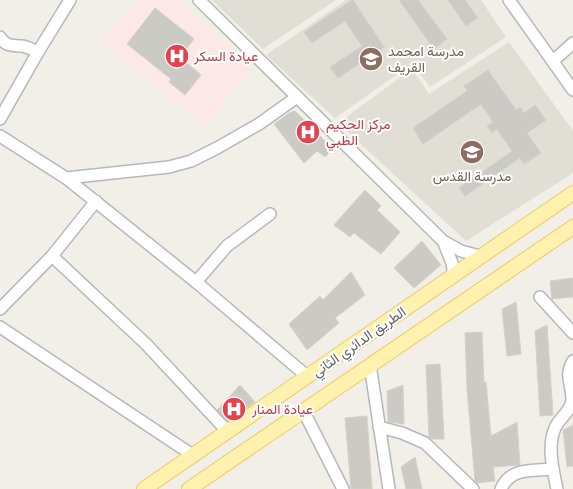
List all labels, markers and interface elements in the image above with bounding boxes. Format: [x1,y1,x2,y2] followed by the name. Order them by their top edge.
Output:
[164,43,190,69] hospital icon: عيادة السكر
[388,43,464,76] place label: مدرسة امحمد القريف
[358,46,384,72] school or university icon: مدرسة امحمد القريف
[193,48,258,65] place label: عيادة السكر
[326,116,390,152] place label: مركز الحكيم الطبي
[295,119,321,145] hospital icon: مركز الحكيم الطبي
[459,139,485,165] school or university icon: مدرسة القدس
[433,168,511,185] place label: مدرسة القدس
[309,303,411,383] street label: الطريق الدائري الثاني
[221,396,247,422] hospital icon: عيادة المنار
[251,401,313,418] place label: عيادة المنار

